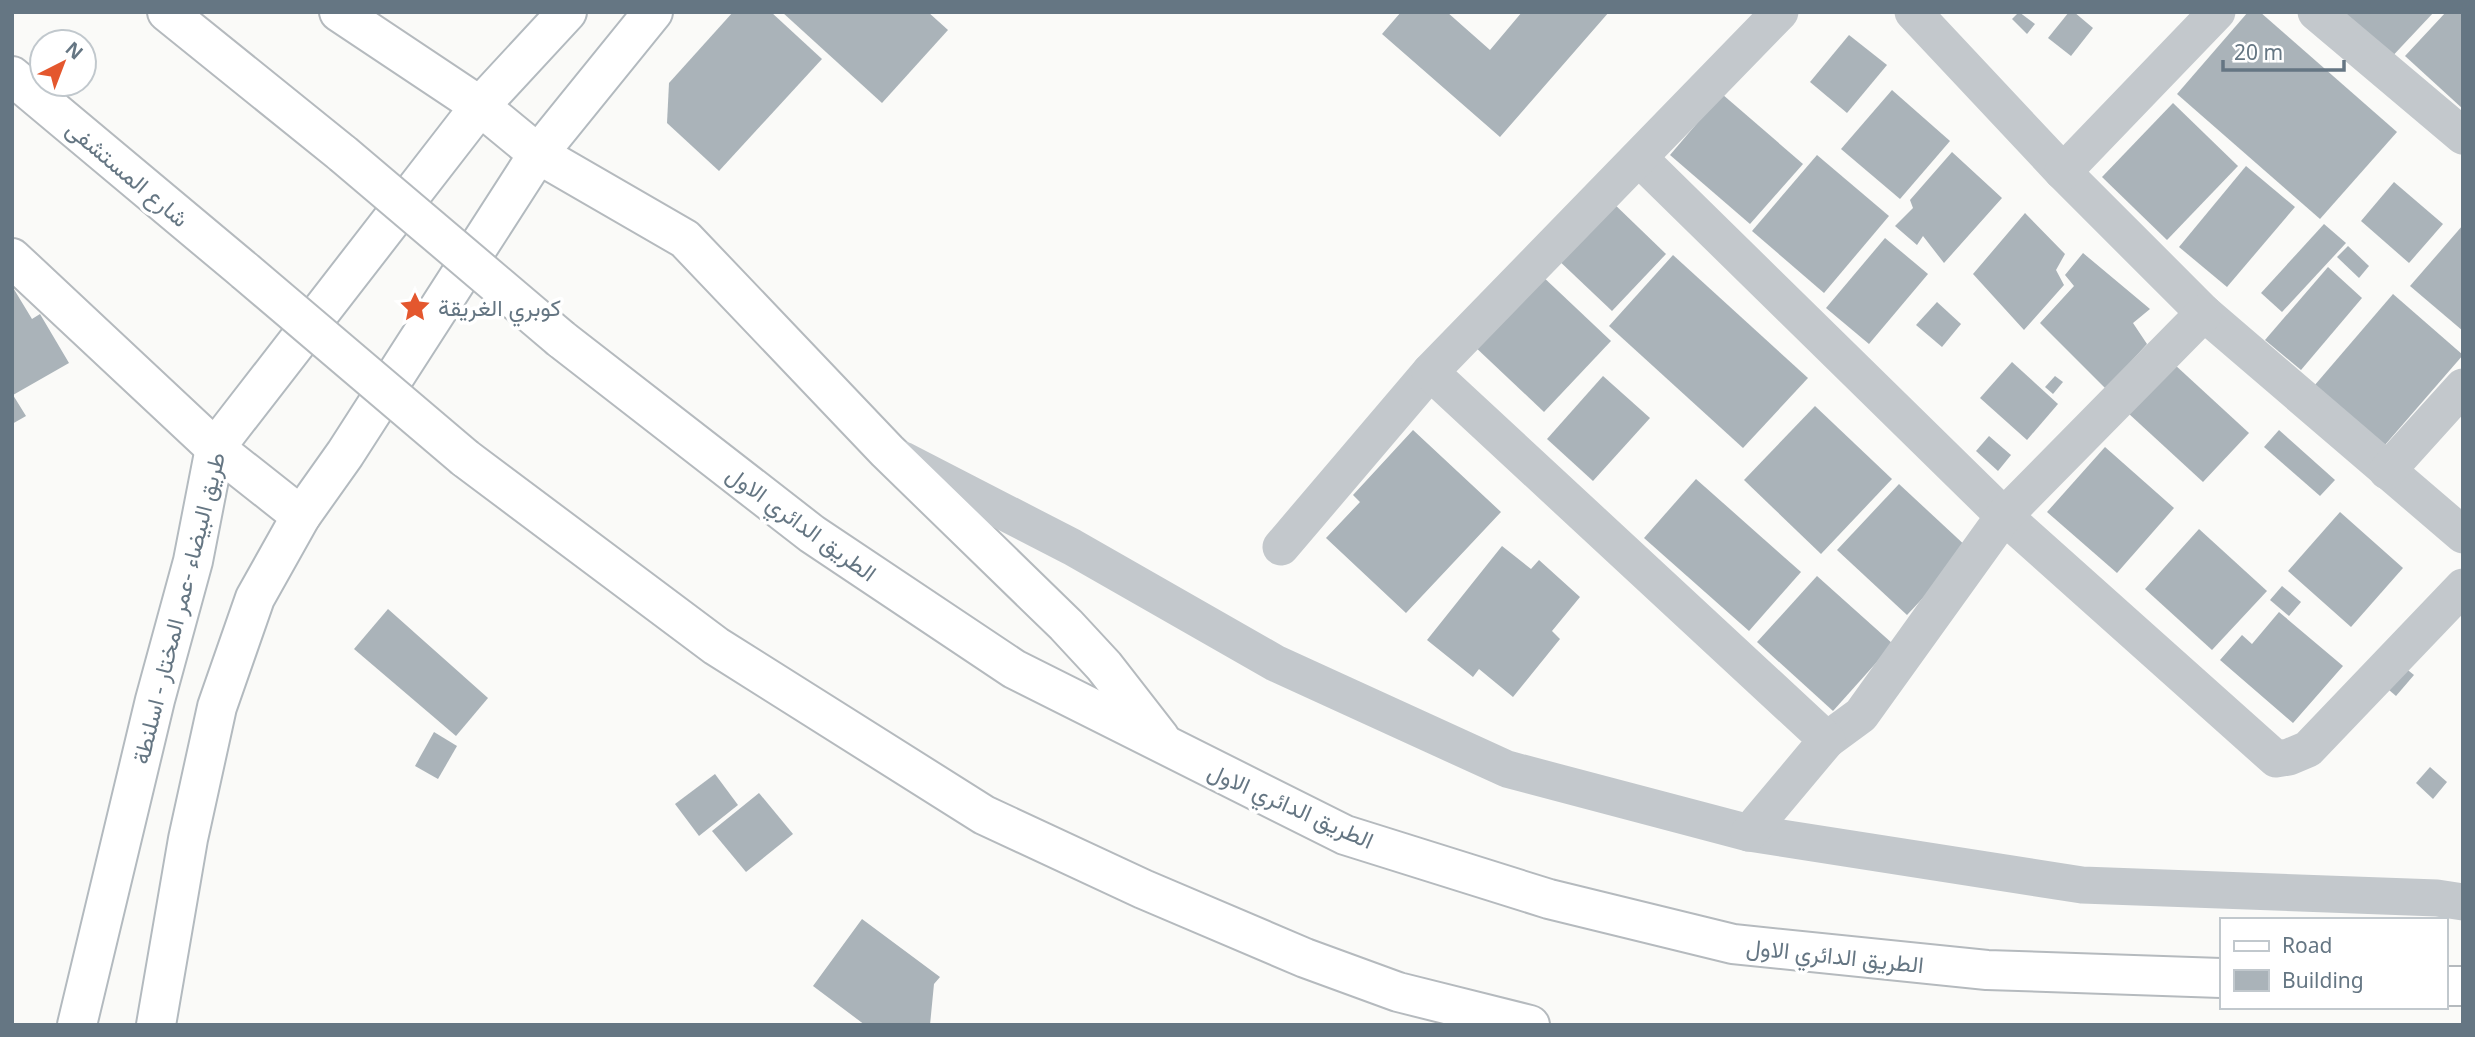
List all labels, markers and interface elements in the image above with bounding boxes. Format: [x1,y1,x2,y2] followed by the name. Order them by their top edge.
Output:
[28,28,98,98] north arrow
[2223,28,2344,72] scale bar
[60,36,89,65] text: N
[2234,38,2283,66] text: 20 m
[59,112,196,235] street label: شارع المستشفى
[398,290,432,324] place icon: كوبري الغريقة
[438,291,561,327] place label: كوبري الغريقة
[124,449,232,767] street label: طريق البيضاء -عمر المختار - اسلنطة
[718,458,884,592] street label: الطريق الدائري الاول
[1201,754,1379,860] street label: الطريق الدائري الاول
[2220,918,2447,1009] legend
[1744,930,1925,984] street label: الطريق الدائري الاول
[2282,931,2332,959] text: Road
[2282,966,2364,994] text: Building

